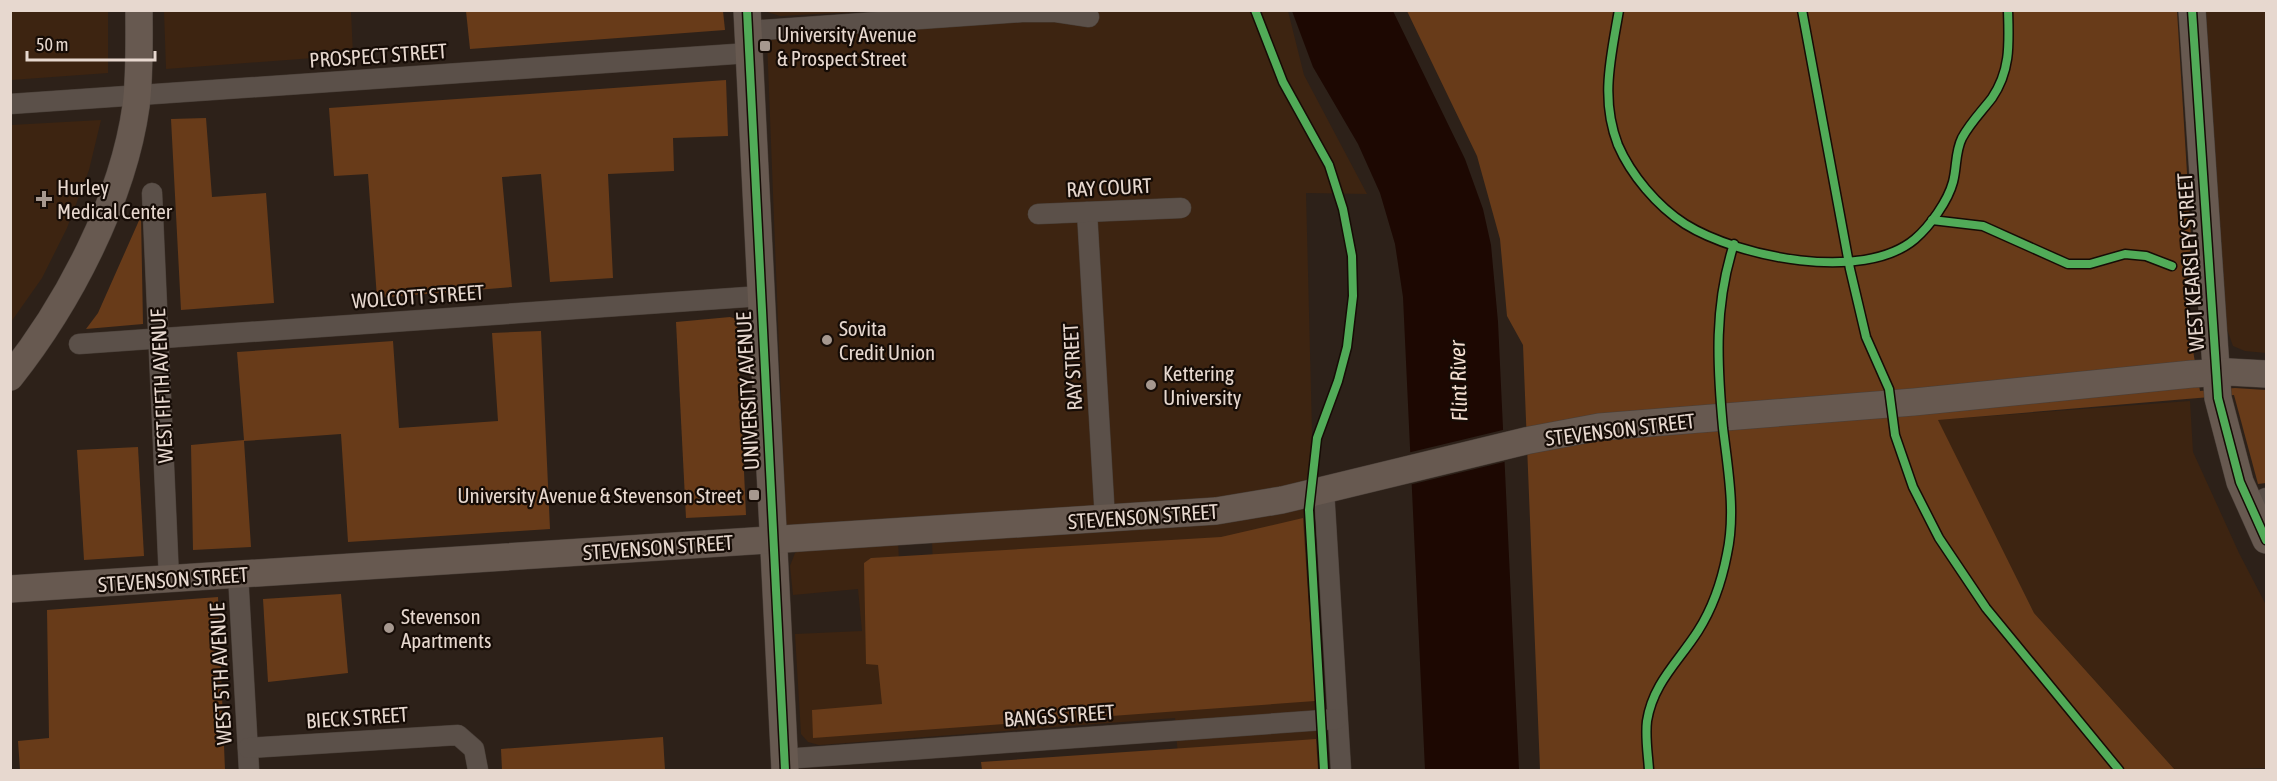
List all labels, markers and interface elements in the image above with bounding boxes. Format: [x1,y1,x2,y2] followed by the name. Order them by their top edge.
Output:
[777,22,917,70] place label: University Avenue & Prospect Street
[27,24,154,62] scale bar
[36,34,68,55] text: 50 m
[308,38,448,72] street label: PROSPECT STREET
[758,39,772,53] marker: University Avenue & Prospect Street
[2172,172,2208,352] street label: WEST KEARSLEY STREET
[1066,173,1152,201] street label: RAY COURT
[57,175,173,223] place label: Hurley Medical Center
[35,190,53,208] marker: Hurley Medical Center
[351,279,485,313] street label: WOLCOTT STREET
[145,308,177,464] street label: WEST FIFTH AVENUE
[731,311,763,471] street label: UNIVERSITY AVENUE
[839,316,935,364] place label: Sovita Credit Union
[1058,323,1086,411] street label: RAY STREET
[820,333,834,347] marker: Sovita Credit Union
[1444,338,1472,422] water label: Flint River
[1163,361,1242,409] place label: Kettering University
[1144,378,1158,392] marker: Kettering University
[1544,408,1696,450] street label: STEVENSON STREET
[457,483,742,507] place label: University Avenue & Stevenson Street
[747,488,761,502] marker: University Avenue & Stevenson Street
[1067,499,1219,533] street label: STEVENSON STREET
[582,530,734,564] street label: STEVENSON STREET
[97,562,249,596] street label: STEVENSON STREET
[204,602,236,746] street label: WEST 5TH AVENUE
[401,604,491,652] place label: Stevenson Apartments
[382,621,396,635] marker: Stevenson Apartments
[1003,699,1115,731] street label: BANGS STREET
[305,701,409,733] street label: BIECK STREET

